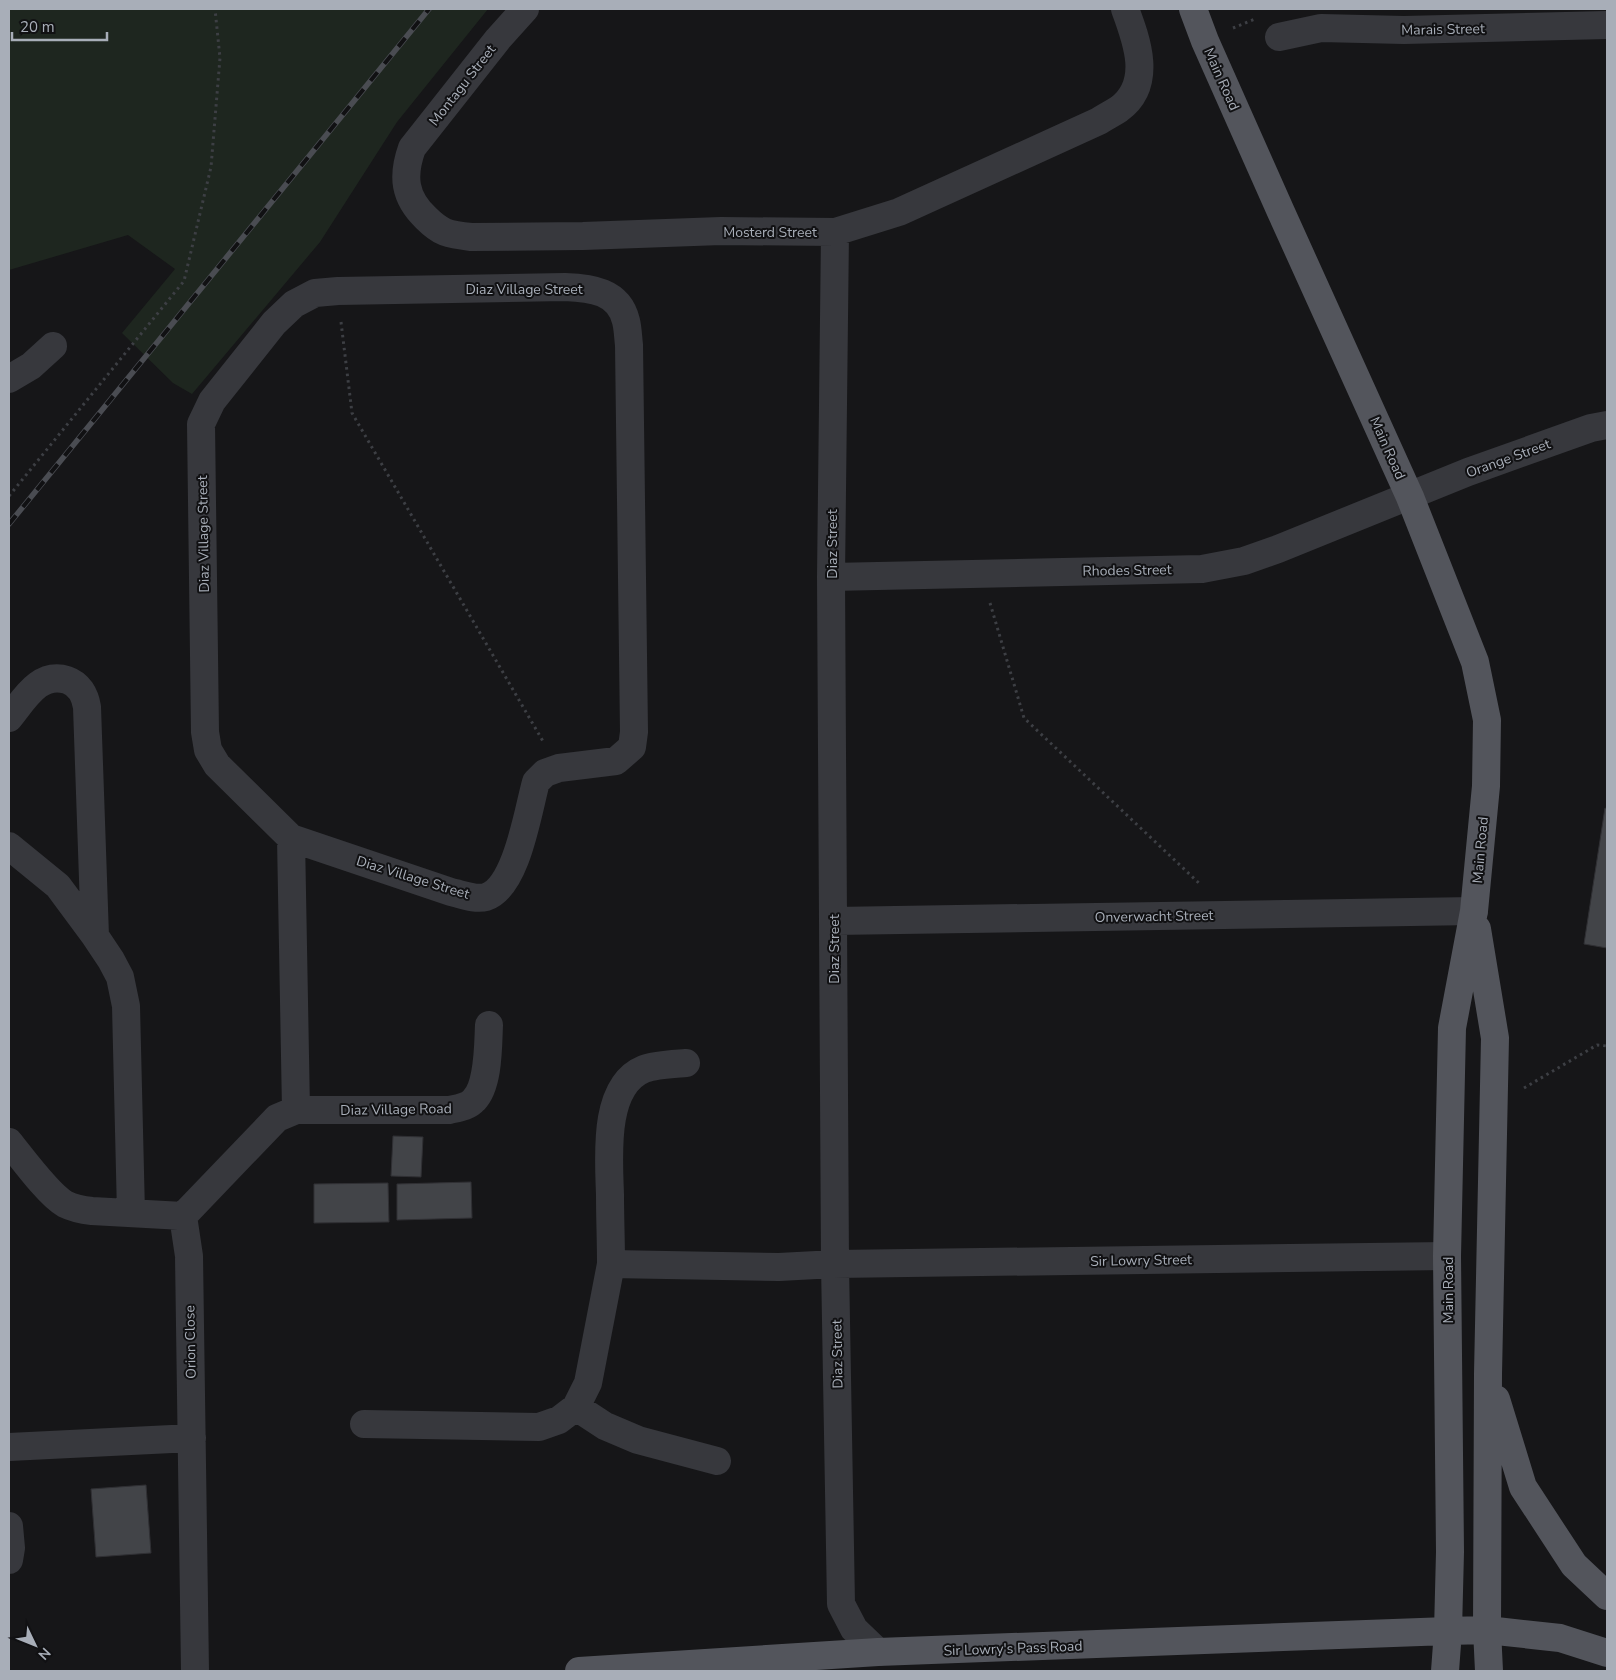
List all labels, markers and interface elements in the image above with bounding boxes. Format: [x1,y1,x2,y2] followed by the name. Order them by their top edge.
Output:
[12,10,108,42] scale bar
[20,17,55,37] text: 20 m
[1401,19,1485,40] street label: Marais Street
[425,41,500,130] street label: Montagu Street
[1199,45,1244,114] street label: Main Road
[723,223,817,242] street label: Mosterd Street
[465,280,583,299] street label: Diaz Village Street
[1365,414,1410,483] street label: Main Road
[1463,434,1553,483] street label: Orange Street
[193,475,214,593] street label: Diaz Village Street
[823,509,842,579] street label: Diaz Street
[1082,560,1172,581] street label: Rhodes Street
[1468,816,1493,884] street label: Main Road
[354,851,472,904] street label: Diaz Village Street
[1094,906,1214,927] street label: Onverwacht Street
[825,914,844,984] street label: Diaz Street
[340,1099,452,1120] street label: Diaz Village Road
[1090,1250,1192,1271] street label: Sir Lowry Street
[1439,1257,1458,1323] street label: Main Road
[180,1305,201,1379] street label: Orion Close
[827,1319,848,1389] street label: Diaz Street
[10,1620,60,1670] north arrow
[943,1637,1083,1660] street label: Sir Lowry's Pass Road
[34,1643,55,1664] text: N

